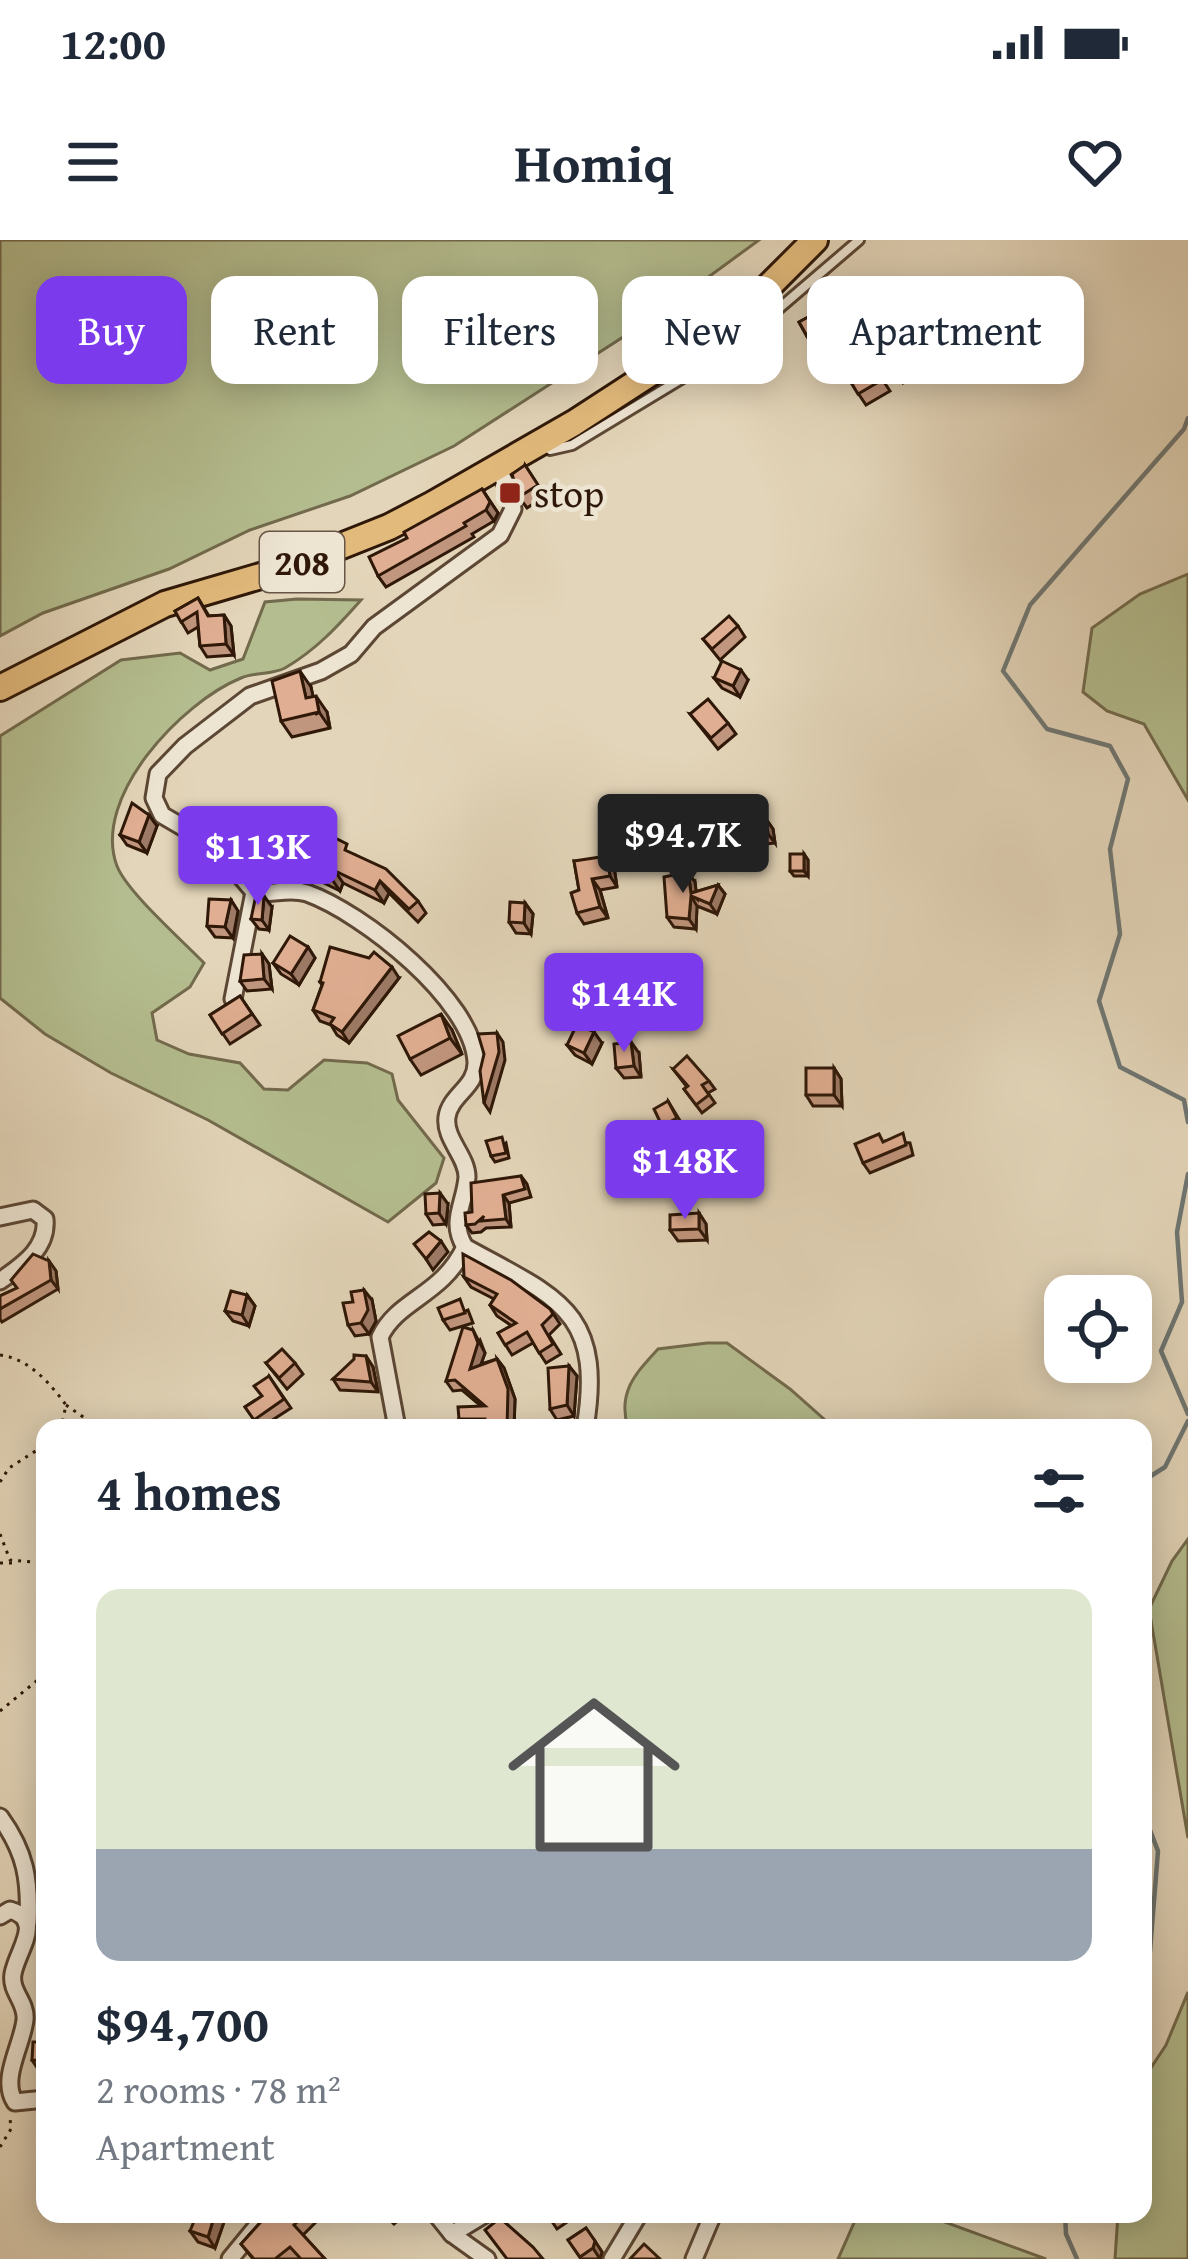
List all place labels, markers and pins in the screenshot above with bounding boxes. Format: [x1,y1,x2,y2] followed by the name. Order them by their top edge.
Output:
[534,464,604,521] place label: stop
[497,480,523,506] marker: stop
[585,794,781,896] pin: $94.7K
[174,806,342,908] pin: $113K
[540,953,708,1055] pin: $144K
[601,1120,769,1222] pin: $148K

